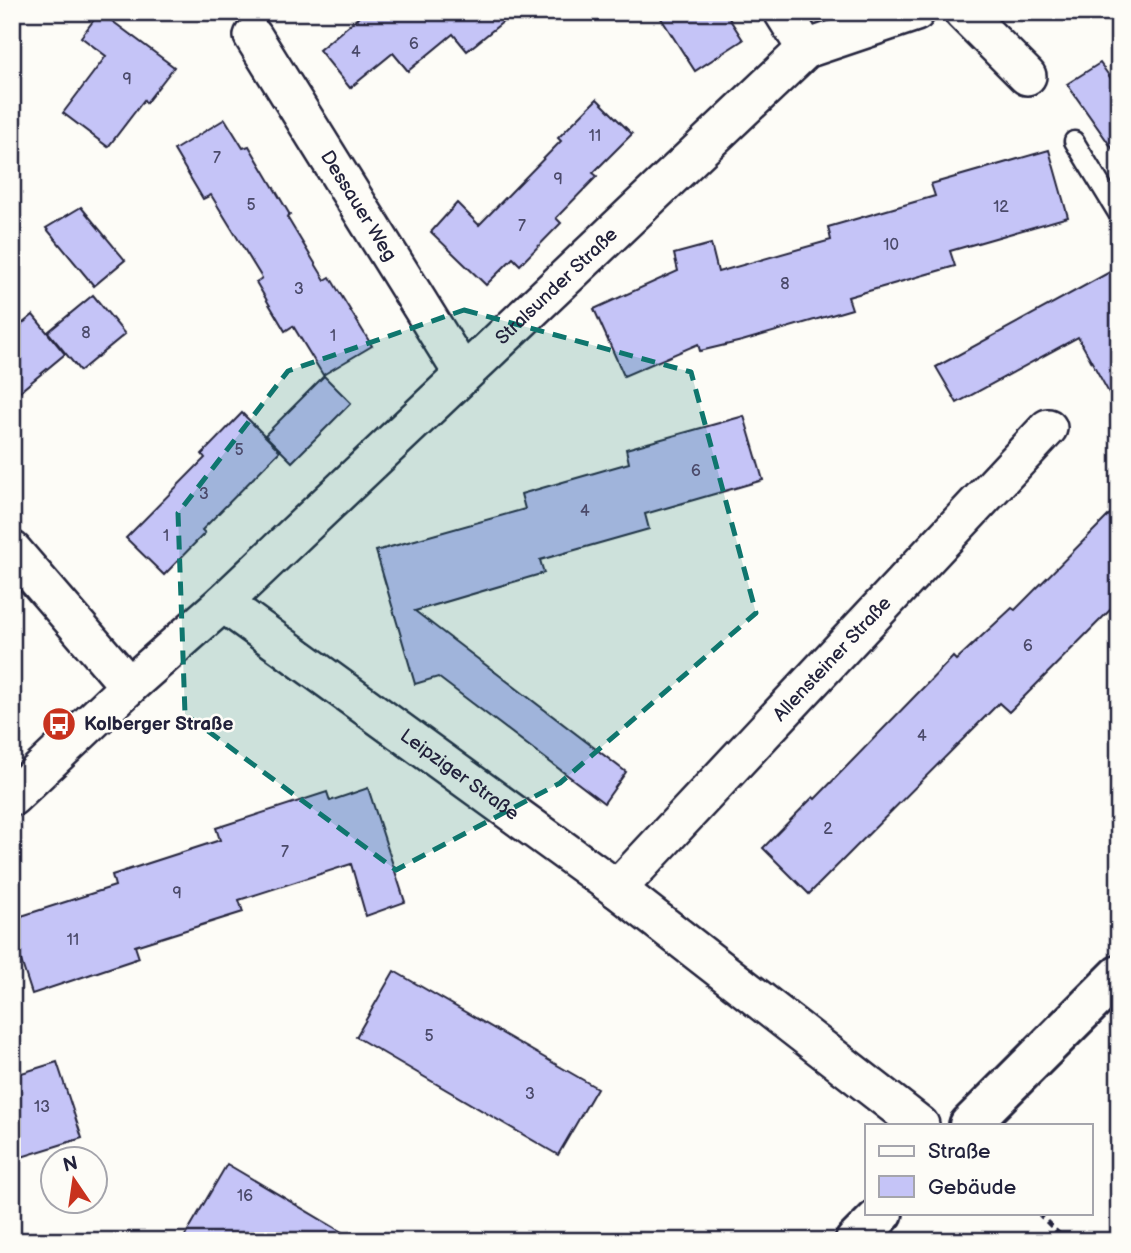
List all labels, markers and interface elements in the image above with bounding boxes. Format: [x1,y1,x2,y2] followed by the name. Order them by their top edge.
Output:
[409,35,419,54] house number: 6
[351,43,361,62] house number: 4
[122,70,132,89] house number: 9
[589,127,601,146] house number: 11
[316,146,402,265] street label: Dessauer Weg
[213,149,221,168] house number: 7
[553,170,563,189] house number: 9
[246,196,256,215] house number: 5
[993,198,1009,217] house number: 12
[518,217,526,236] house number: 7
[491,223,622,350] street label: Stralsunder Straße
[883,236,899,255] house number: 10
[780,275,790,294] house number: 8
[294,280,304,299] house number: 3
[81,324,91,343] house number: 8
[330,327,336,346] house number: 1
[234,441,244,460] house number: 5
[691,462,701,481] house number: 6
[199,485,209,504] house number: 3
[580,502,590,521] house number: 4
[163,527,169,546] house number: 1
[768,592,896,726] street label: Allensteiner Straße
[1023,637,1033,656] house number: 6
[40,705,78,743] bus stop icon: Kolberger Straße
[84,713,234,736] place label: Kolberger Straße
[396,724,523,825] street label: Leipziger Straße
[917,727,927,746] house number: 4
[823,820,833,839] house number: 2
[281,843,289,862] house number: 7
[172,884,182,903] house number: 9
[67,931,79,950] house number: 11
[424,1027,434,1046] house number: 5
[525,1085,535,1104] house number: 3
[34,1098,50,1117] house number: 13
[865,1124,1092,1214] legend
[928,1139,990,1164] text: Straße
[38,1144,108,1214] north arrow
[61,1152,80,1178] text: N
[928,1175,1016,1200] text: Gebäude
[237,1187,253,1206] house number: 16

